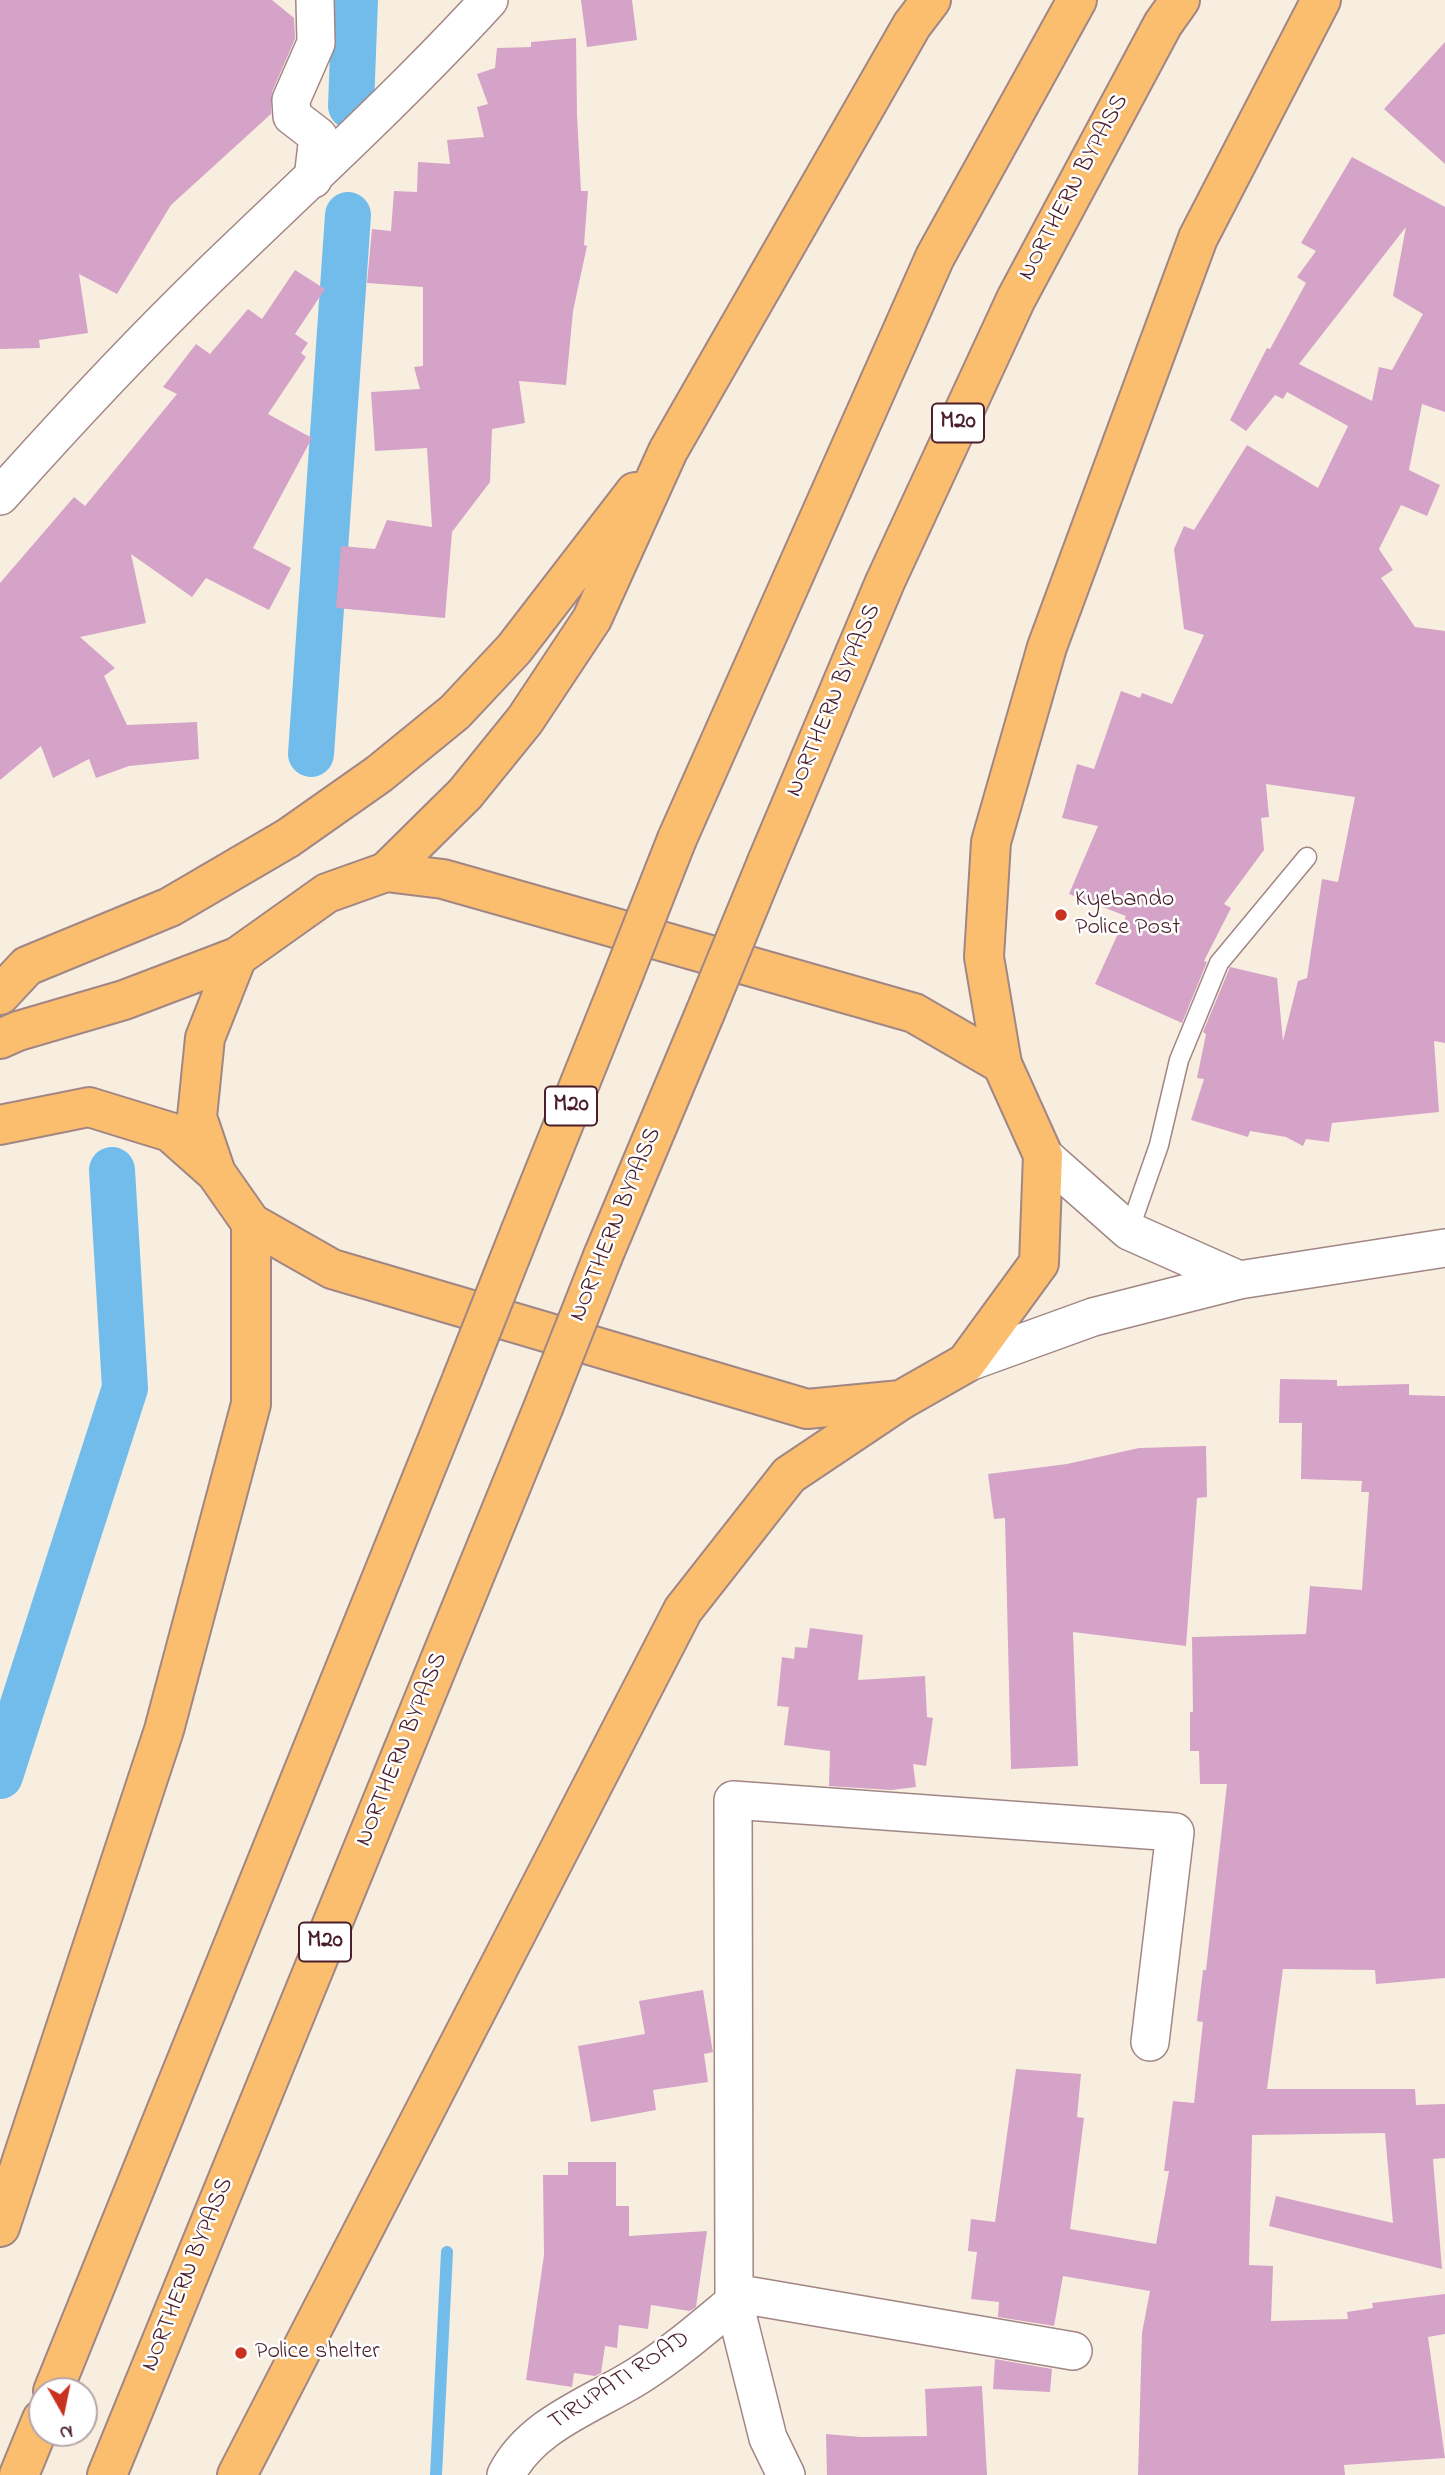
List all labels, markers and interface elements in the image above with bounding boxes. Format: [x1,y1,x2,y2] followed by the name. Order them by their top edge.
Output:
[1014,90,1136,286] street label: NORTHERN BYPASS
[932,404,984,442] road number: M20
[781,600,889,802] street label: NORTHERN BYPASS
[1075,887,1180,943] place label: Kyebando Police Post
[1053,907,1069,923] marker: Kyebando Police Post
[545,1086,597,1126] road number: M20
[565,1124,669,1326] street label: NORTHERN BYPASS
[351,1649,455,1851] street label: NORTHERN BYPASS
[299,1923,351,1962] road number: M20
[137,2174,241,2376] street label: NORTHERN BYPASS
[544,2326,696,2438] street label: TIRUPATI ROAD
[255,2339,380,2367] place label: Police shelter
[233,2345,249,2361] marker: Police shelter
[28,2377,98,2447] north arrow
[58,2417,75,2446] text: N

